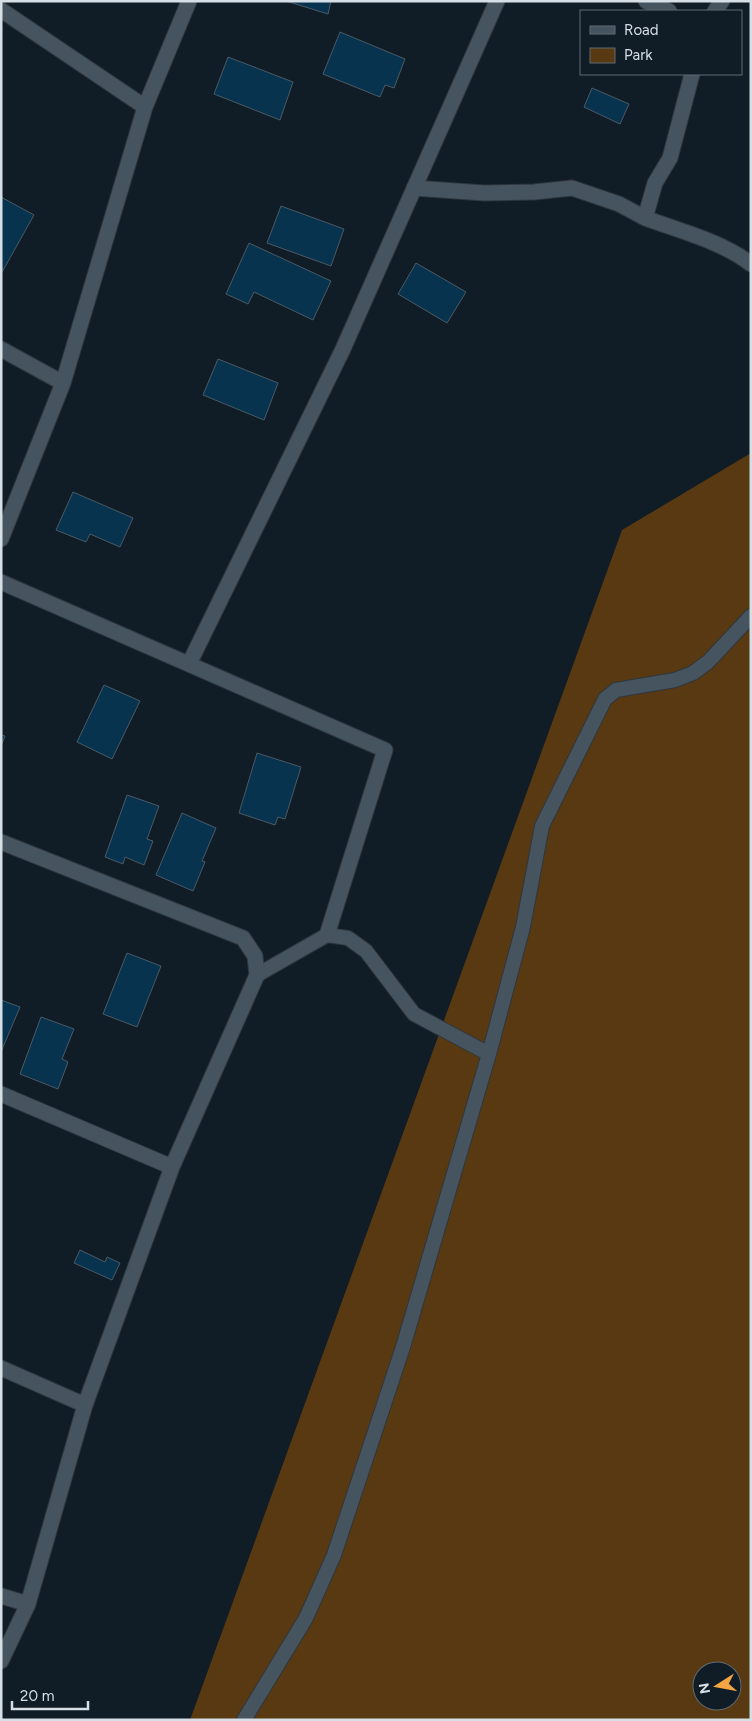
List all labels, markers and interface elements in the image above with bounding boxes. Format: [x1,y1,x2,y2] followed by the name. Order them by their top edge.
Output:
[580,10,742,75] legend
[624,21,659,39] text: Road
[624,46,653,64] text: Park
[692,1661,742,1711] north arrow
[12,1678,89,1710] scale bar
[695,1681,714,1695] text: N
[20,1687,54,1705] text: 20 m

